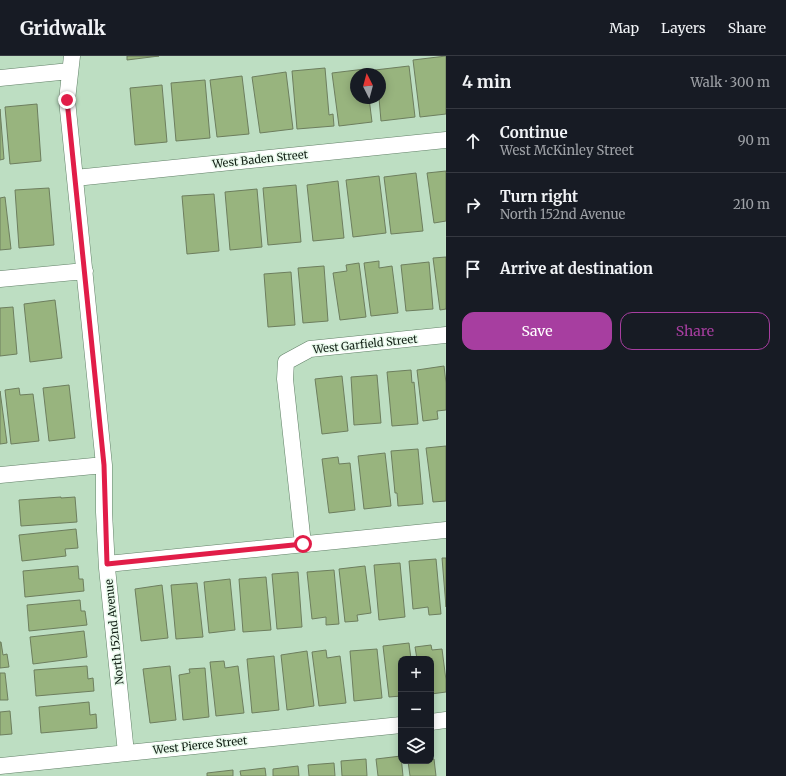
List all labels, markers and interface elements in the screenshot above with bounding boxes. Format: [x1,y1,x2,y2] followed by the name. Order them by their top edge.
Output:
[20,16,106,40] text: Gridwalk
[609,19,639,37] text: Map
[661,19,706,37] text: Layers
[728,19,766,37] text: Share
[350,68,386,104] north arrow
[462,71,511,93] text: 4 min
[690,74,770,91] text: Walk · 300 m
[58,91,76,109] route end
[500,123,568,142] text: Continue
[462,130,484,152] icon: ahead
[738,132,770,149] text: 90 m
[500,142,634,159] text: West McKinley Street
[211,147,309,171] street label: West Baden Street
[500,187,578,206] text: Turn right
[462,194,484,216] icon: right
[733,196,770,213] text: 210 m
[500,206,625,223] text: North 152nd Avenue
[462,258,484,280] icon: arrive
[500,259,653,278] text: Arrive at destination
[462,312,612,350] button: Save
[620,312,770,350] button: Share
[311,331,419,357] street label: West Garfield Street
[294,535,312,553] route start
[101,578,127,685] street label: North 152nd Avenue
[398,656,434,764] map controls
[398,656,434,692] button: +
[398,692,434,728] button: −
[398,728,434,764] button: layers
[151,733,249,757] street label: West Pierce Street

